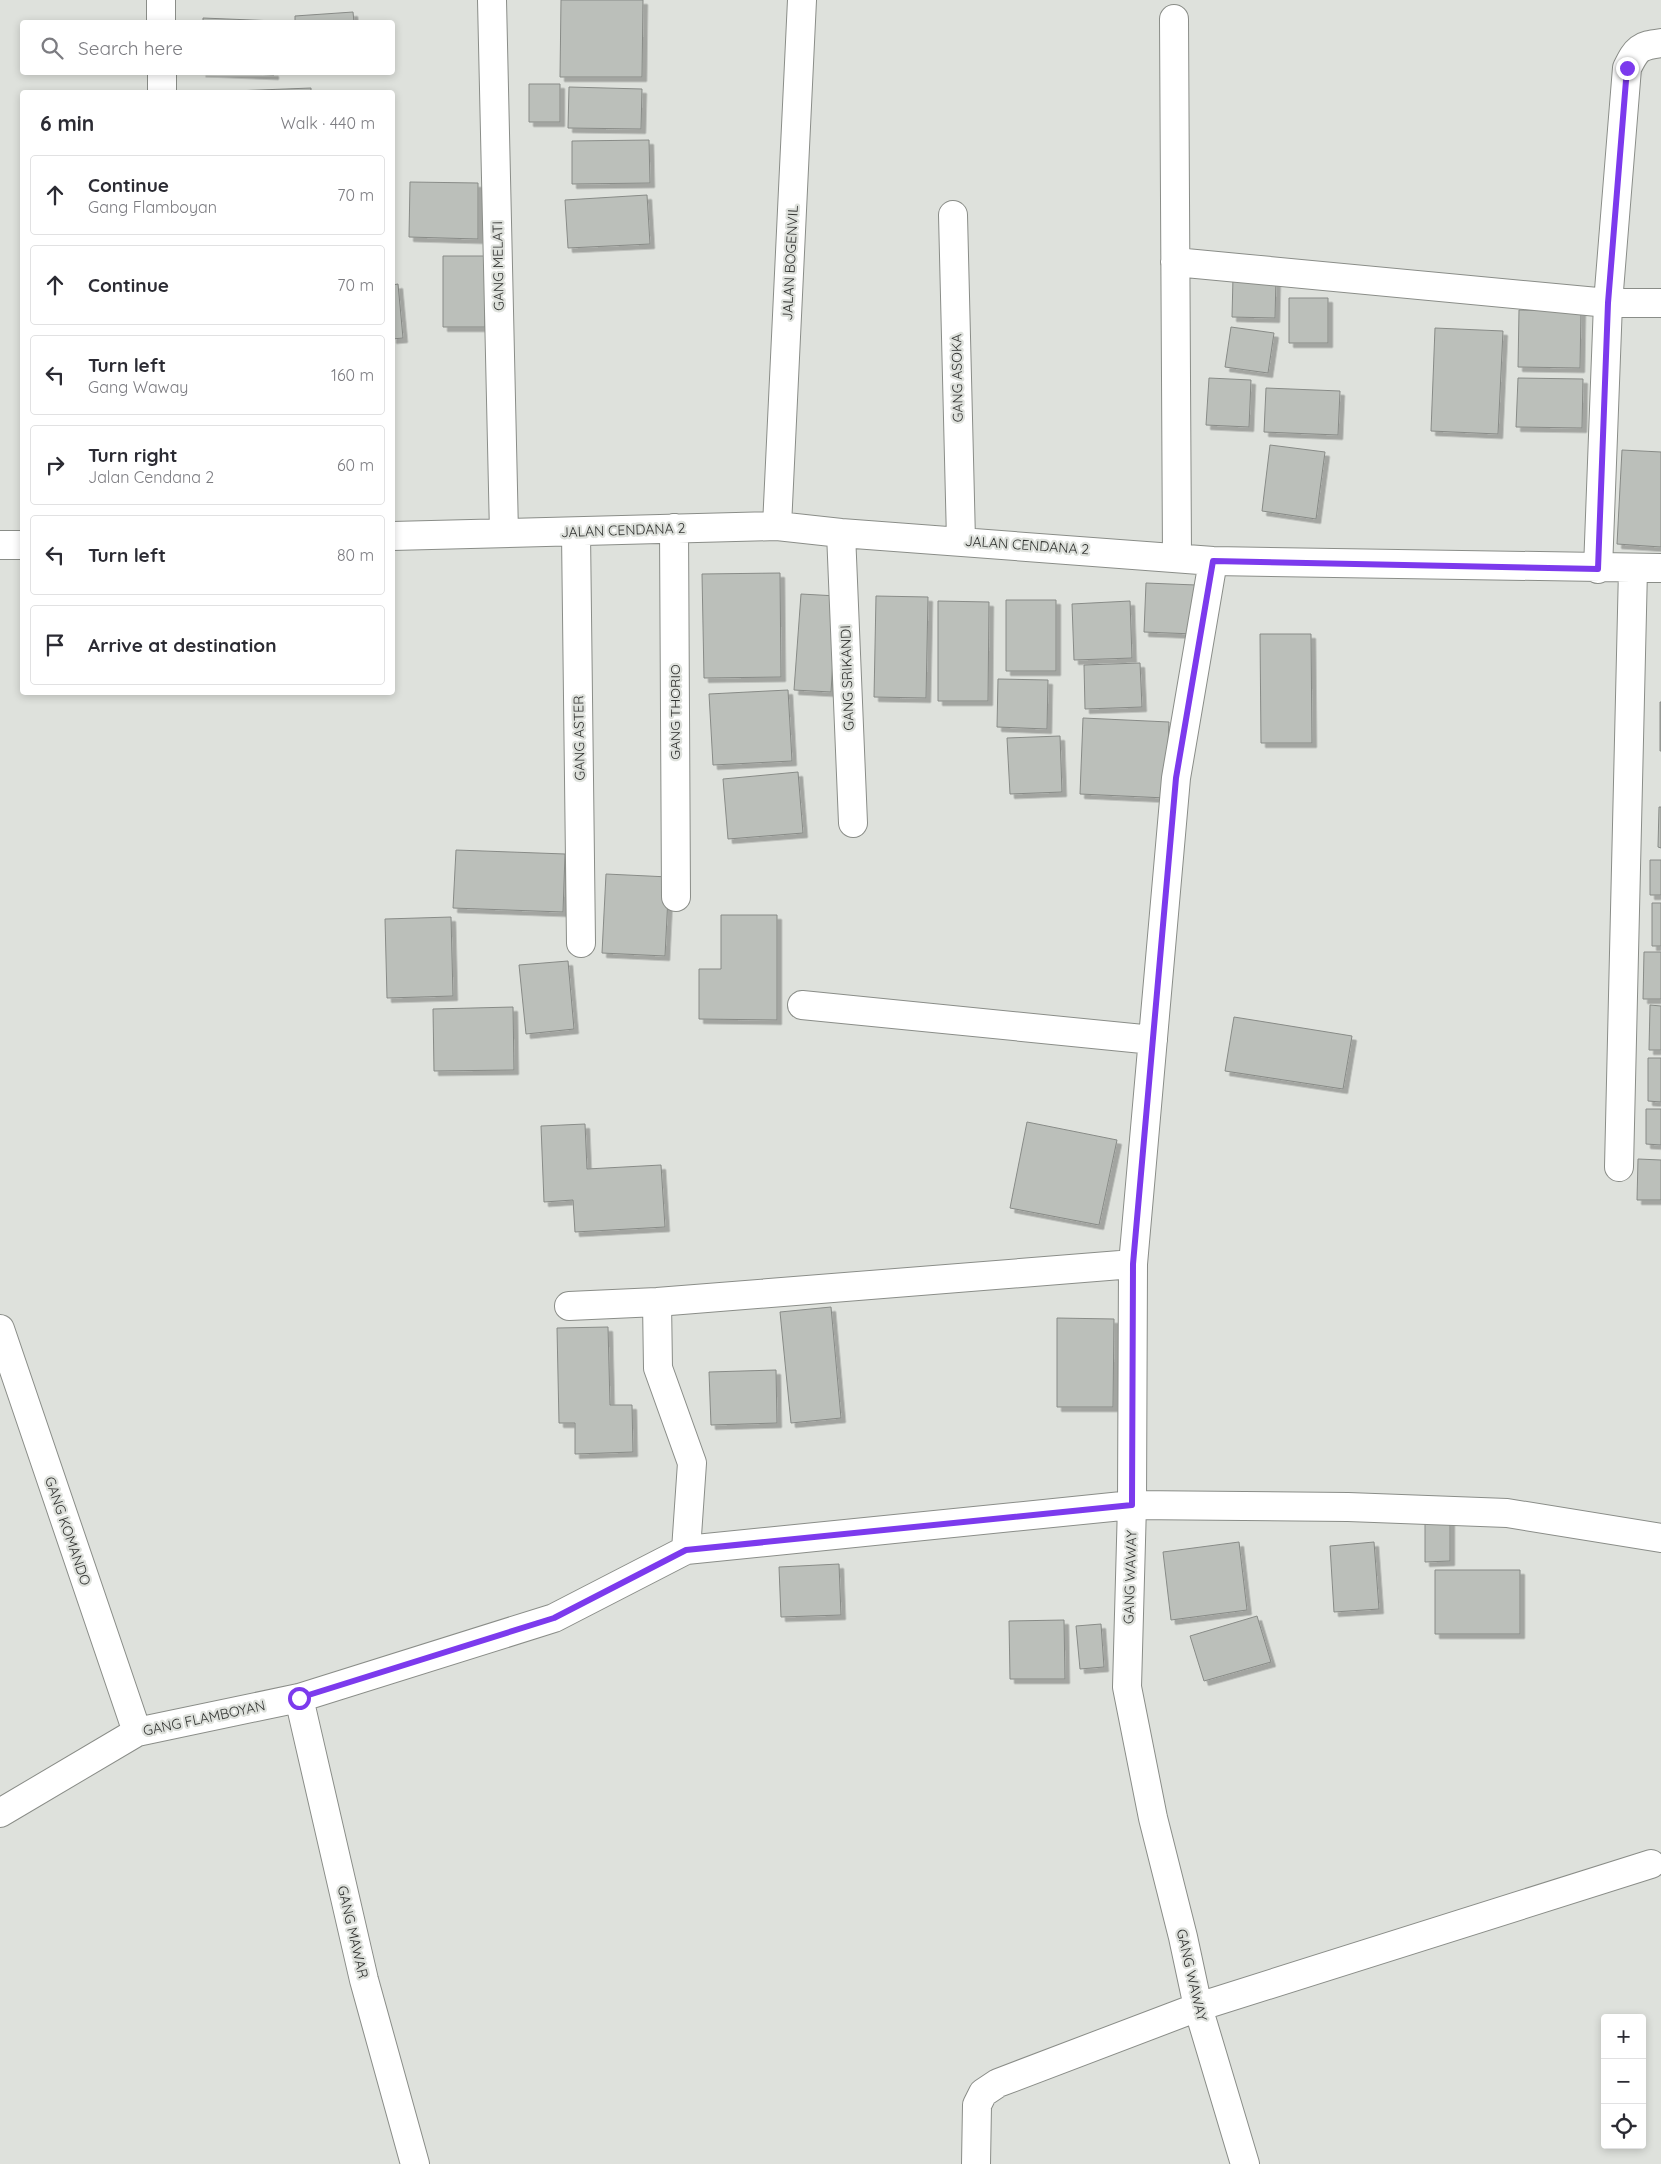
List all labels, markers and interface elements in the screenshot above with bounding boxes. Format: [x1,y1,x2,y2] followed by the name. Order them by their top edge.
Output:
[20,20,395,75] search box
[38,34,66,62] icon: search
[78,36,183,60] text: Search here
[1616,57,1639,80] route end
[40,110,94,136] text: 6 min
[281,113,375,133] text: Walk · 440 m
[88,173,169,197] text: Continue
[41,181,69,209] icon: ahead
[337,185,374,205] text: 70 m
[88,197,217,217] text: Gang Flamboyan
[778,204,802,321] street label: JALAN BOGENVIL
[488,221,508,311] street label: GANG MELATI
[41,271,69,299] icon: ahead
[88,273,169,297] text: Continue
[337,275,374,295] text: 70 m
[947,333,967,423] street label: GANG ASOKA
[88,353,166,377] text: Turn left
[41,361,69,389] icon: left
[331,365,374,385] text: 160 m
[88,377,188,397] text: Gang Waway
[88,443,177,467] text: Turn right
[41,451,69,479] icon: right
[337,455,374,475] text: 60 m
[88,467,214,487] text: Jalan Cendana 2
[560,519,686,541] street label: JALAN CENDANA 2
[964,532,1090,558] street label: JALAN CENDANA 2
[41,541,69,569] icon: left
[88,543,166,567] text: Turn left
[337,545,374,565] text: 80 m
[836,625,858,731] street label: GANG SRIKANDI
[41,631,69,659] icon: arrive
[88,633,277,657] text: Arrive at destination
[666,664,684,760] street label: GANG THORIO
[569,695,589,781] street label: GANG ASTER
[41,1474,95,1588] street label: GANG KOMANDO
[1119,1530,1141,1624] street label: GANG WAWAY
[288,1687,311,1710] route start
[141,1696,267,1740] street label: GANG FLAMBOYAN
[334,1884,372,1980] street label: GANG MAWAR
[1173,1927,1211,2023] street label: GANG WAWAY
[1601,2014,1646,2149] map controls
[1601,2014,1646,2059] button: +
[1601,2059,1646,2104] button: −
[1601,2104,1646,2149] button: locate

